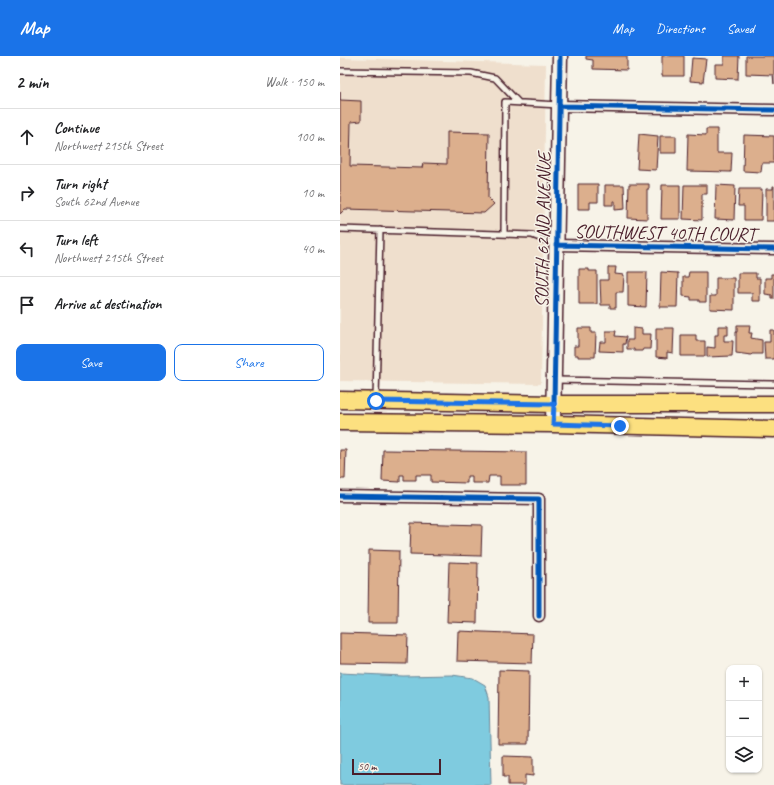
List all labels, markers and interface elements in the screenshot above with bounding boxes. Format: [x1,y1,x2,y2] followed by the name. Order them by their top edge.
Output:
[20,16,50,40] text: Map
[613,20,634,37] text: Map
[656,20,705,37] text: Directions
[727,20,754,37] text: Saved
[16,72,49,93] text: 2 min
[265,74,324,90] text: Walk · 150 m
[54,119,99,138] text: Continue
[16,126,38,148] icon: ahead
[296,129,324,145] text: 100 m
[54,138,163,154] text: Northwest 215th Street
[530,149,556,308] street label: SOUTH 62ND AVENUE
[54,175,107,194] text: Turn right
[16,182,38,204] icon: right
[302,185,324,201] text: 10 m
[54,194,139,210] text: South 62nd Avenue
[574,219,761,247] street label: SOUTHWEST 40TH COURT
[54,231,97,250] text: Turn left
[16,238,38,260] icon: left
[302,241,324,257] text: 40 m
[54,250,163,266] text: Northwest 215th Street
[16,294,38,316] icon: arrive
[54,295,161,314] text: Arrive at destination
[16,344,166,381] button: Save
[174,344,324,381] button: Share
[367,392,385,410] route start
[611,417,629,435] route end
[726,665,762,773] map controls
[726,665,762,701] button: +
[726,701,762,737] button: −
[726,737,762,773] button: layers
[352,757,441,776] scale bar
[358,759,377,773] text: 50 m

